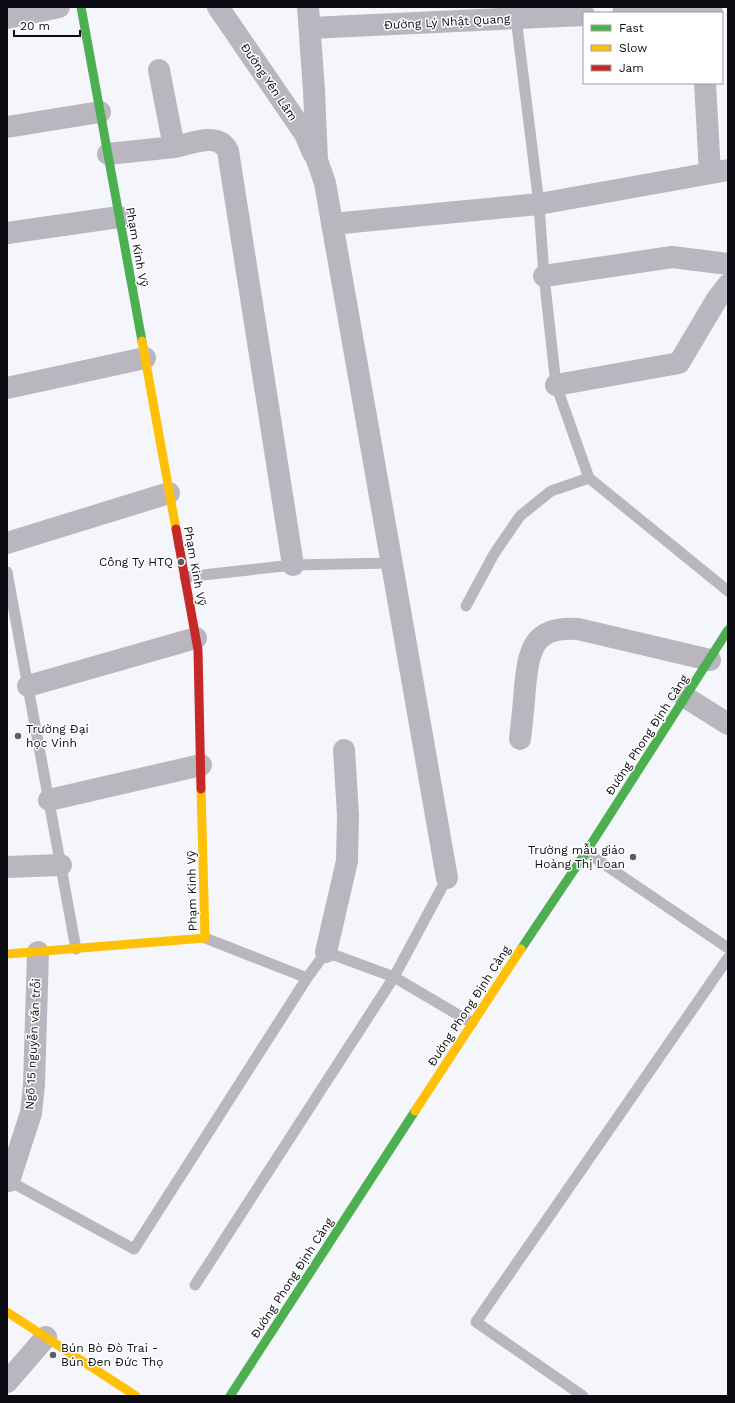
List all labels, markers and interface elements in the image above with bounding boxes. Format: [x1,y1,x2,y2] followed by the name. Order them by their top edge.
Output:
[14,12,80,38] scale bar
[384,12,511,32] street label: Đường Lý Nhật Quang
[583,12,723,84] legend
[20,19,50,33] text: 20 m
[619,21,644,35] text: Fast
[238,40,300,124] street label: Đường Yên Lâm
[619,41,647,55] text: Slow
[619,61,644,75] text: Jam
[123,206,151,289] street label: Phạm Kinh Vỹ
[181,525,209,608] street label: Phạm Kinh Vỹ
[99,555,173,569] place label: Công Ty HTQ
[176,557,186,567] marker: Công Ty HTQ
[603,672,692,798] street label: Đường Phong Định Cảng
[26,722,89,750] place label: Trường Đại học Vinh
[13,731,23,741] marker: Trường Đại học Vinh
[528,843,625,871] place label: Trường mẫu giáo Hoàng Thị Loan
[184,850,200,931] street label: Phạm Kinh Vỹ
[628,852,638,862] marker: Trường mẫu giáo Hoàng Thị Loan
[425,943,514,1069] street label: Đường Phong Định Cảng
[23,978,43,1110] street label: Ngõ 15 nguyễn văn trỗi
[248,1215,337,1341] street label: Đường Phong Định Cảng
[61,1341,163,1369] place label: Bún Bò Đò Trai - Bún Đen Đức Thọ
[48,1350,58,1360] marker: Bún Bò Đò Trai - Bún Đen Đức Thọ

